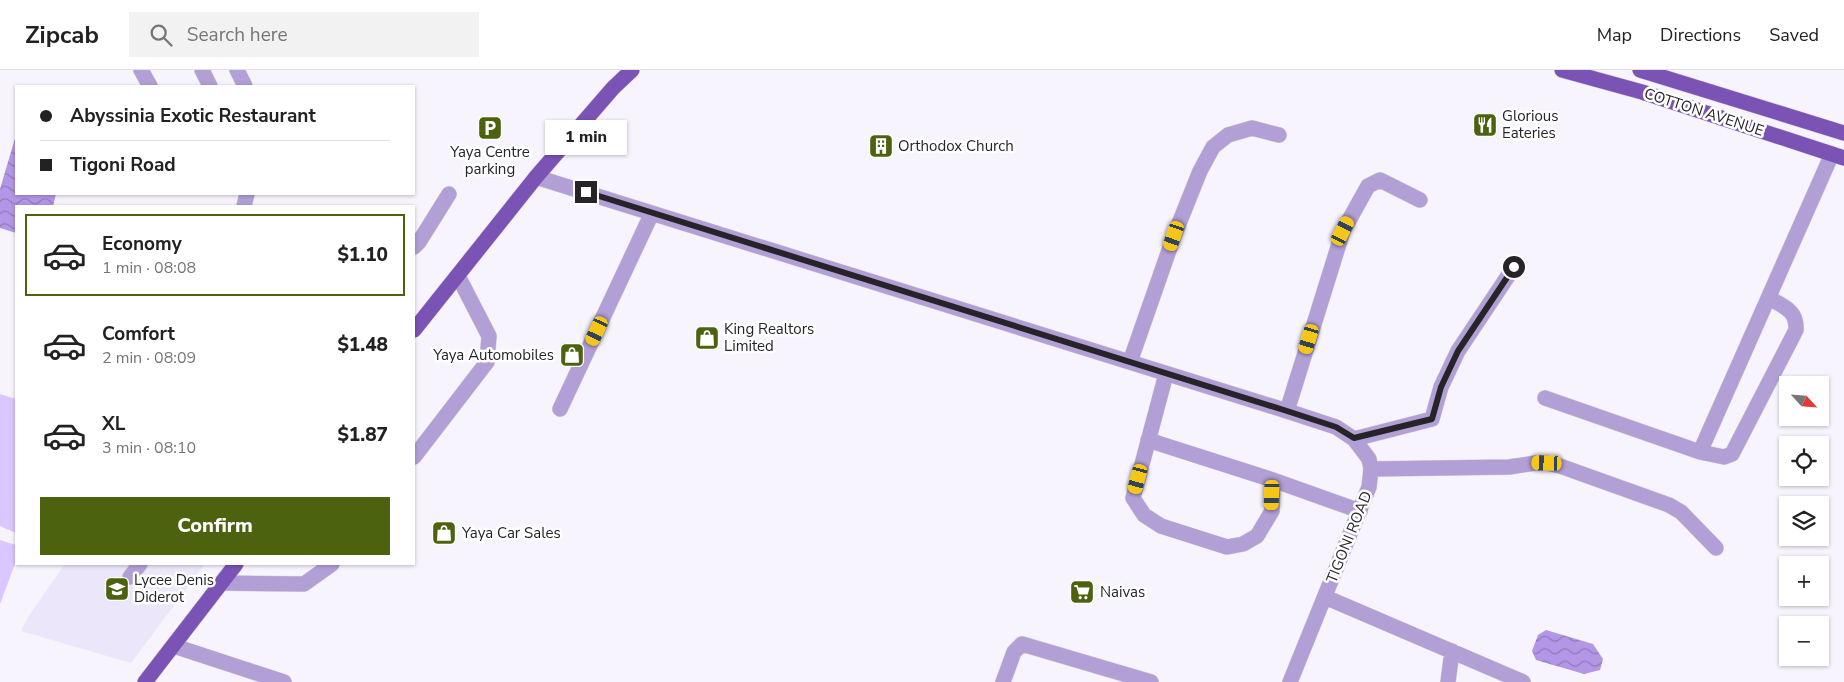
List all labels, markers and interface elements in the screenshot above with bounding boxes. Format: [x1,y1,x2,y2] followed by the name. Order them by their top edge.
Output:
[129,12,479,57] search box
[25,19,99,51] text: Zipcab
[147,21,175,49] icon: search
[187,22,288,48] text: Search here
[1597,23,1632,47] text: Map
[1660,23,1741,47] text: Directions
[1769,23,1819,47] text: Saved
[1642,83,1766,141] street label: COTTON AVENUE
[70,103,316,129] text: Abyssinia Exotic Restaurant
[1502,106,1558,143] place label: Glorious Eateries
[1472,112,1498,138] restaurant icon: Glorious Eateries
[477,115,503,141] parking icon: Yaya Centre parking
[545,119,627,154] callout: 1 min
[565,126,607,148] text: 1 min
[868,133,894,159] building icon: Orthodox Church
[898,136,1014,156] place label: Orthodox Church
[449,142,530,179] place label: Yaya Centre parking
[70,152,176,178] text: Tigoni Road
[575,181,597,203] route end
[1329,214,1356,248] car
[1162,219,1185,253] car
[102,231,182,257] text: Economy
[42,233,87,278] icon: car
[337,242,388,268] text: $1.10
[1503,256,1525,278] route start
[102,257,196,279] text: 1 min · 08:08
[583,314,610,348] car
[724,319,814,356] place label: King Realtors Limited
[102,321,175,347] text: Comfort
[1297,322,1320,356] car
[42,323,87,368] icon: car
[694,325,720,351] shop icon: King Realtors Limited
[337,332,388,358] text: $1.48
[559,342,585,368] shop icon: Yaya Automobiles
[432,345,554,365] place label: Yaya Automobiles
[102,347,196,369] text: 2 min · 08:09
[1779,376,1829,426] north arrow
[1779,376,1829,666] map controls
[102,411,125,437] text: XL
[42,413,87,458] icon: car
[337,422,388,448] text: $1.87
[1779,436,1829,486] button: locate
[102,437,196,459] text: 3 min · 08:10
[1531,455,1562,471] car
[1126,463,1149,495] car
[1263,480,1280,510] car
[1321,488,1377,586] street label: TIGONI ROAD
[1779,496,1829,546] button: layers
[40,497,390,555] button: Confirm
[431,520,457,546] shop icon: Yaya Car Sales
[461,523,561,543] place label: Yaya Car Sales
[1779,556,1829,606] button: +
[134,570,214,607] place label: Lycee Denis Diderot
[104,576,130,602] school or university icon: Lycee Denis Diderot
[1069,579,1095,605] supermarket icon: Naivas
[1100,582,1145,602] place label: Naivas
[1779,616,1829,666] button: −

